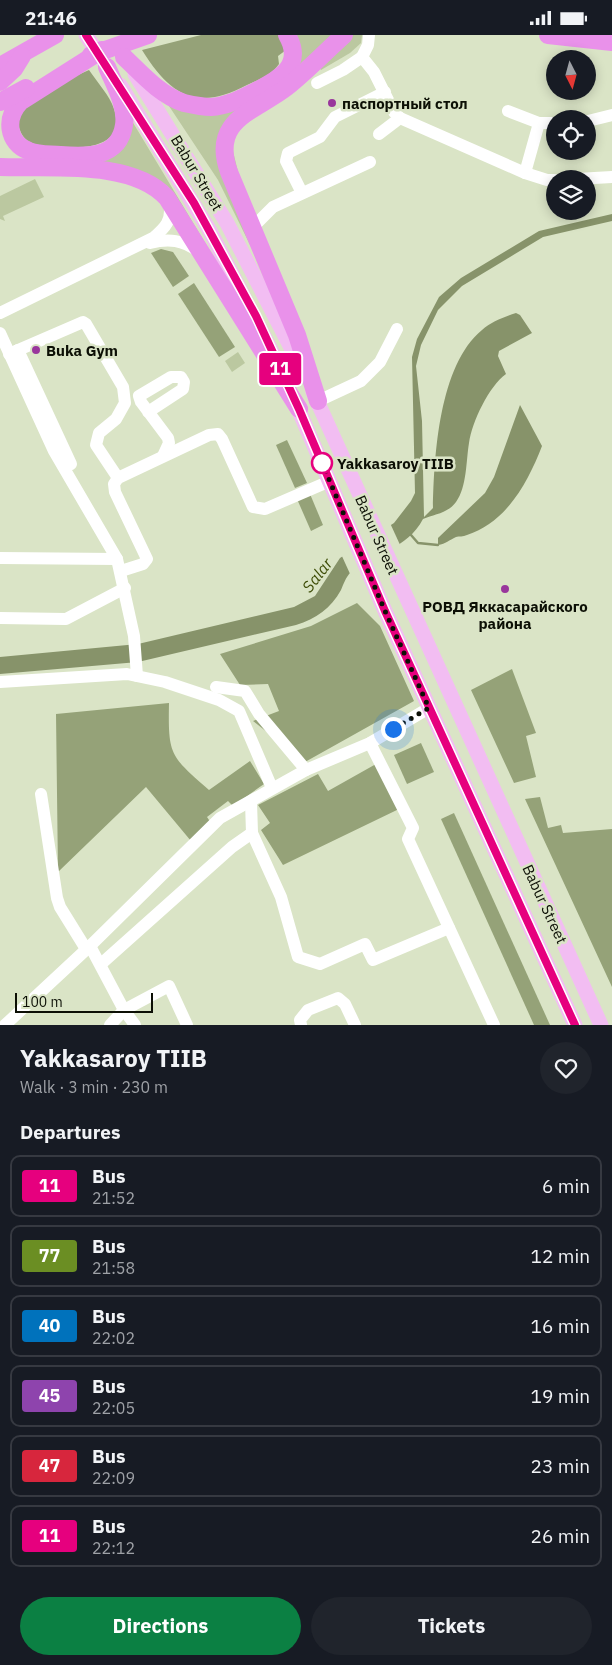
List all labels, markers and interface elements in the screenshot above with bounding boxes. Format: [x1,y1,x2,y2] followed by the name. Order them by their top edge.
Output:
[25,6,77,30] text: 21:46
[546,50,596,100] north arrow
[546,50,596,220] map controls
[342,94,468,113] place label: паспортный стол
[326,97,338,109] marker: паспортный стол
[546,110,596,160] button: locate
[167,132,227,214] street label: Babur Street
[546,170,596,220] button: layers
[46,341,118,360] place label: Buka Gym
[30,344,42,356] marker: Buka Gym
[258,353,302,385] line badge: 11
[269,357,291,380] text: 11
[311,452,333,474] marker: Yakkasaroy TIIB
[337,454,454,473] place label: Yakkasaroy TIIB
[351,492,403,578] street label: Babur Street
[297,553,337,596] water label: Salar
[499,583,511,595] marker: РОВД Яккасарайского района
[422,597,588,633] place label: РОВД Яккасарайского района
[381,717,406,742] your location
[518,861,572,947] street label: Babur Street
[15,990,152,1013] scale bar
[22,993,63,1011] text: 100 m
[20,1042,207,1074] text: Yakkasaroy TIIB
[540,1042,592,1094] button: heart
[20,1077,168,1097] text: Walk · 3 min · 230 m
[20,1120,120,1144] text: Departures
[92,1164,126,1188] text: Bus
[39,1174,60,1197] text: 11
[542,1174,590,1198] text: 6 min
[92,1188,135,1208] text: 21:52
[92,1234,126,1258] text: Bus
[39,1244,60,1267] text: 77
[531,1244,590,1268] text: 12 min
[92,1258,135,1278] text: 21:58
[92,1304,126,1328] text: Bus
[39,1314,60,1337] text: 40
[531,1314,590,1338] text: 16 min
[92,1328,135,1348] text: 22:02
[92,1374,126,1398] text: Bus
[39,1384,60,1407] text: 45
[531,1384,590,1408] text: 19 min
[92,1398,135,1418] text: 22:05
[92,1444,126,1468] text: Bus
[39,1454,60,1477] text: 47
[531,1454,590,1478] text: 23 min
[92,1468,135,1488] text: 22:09
[92,1514,126,1538] text: Bus
[39,1524,60,1547] text: 11
[531,1524,590,1548] text: 26 min
[92,1538,135,1558] text: 22:12
[20,1597,301,1655] button: Directions
[311,1597,592,1655] button: Tickets

